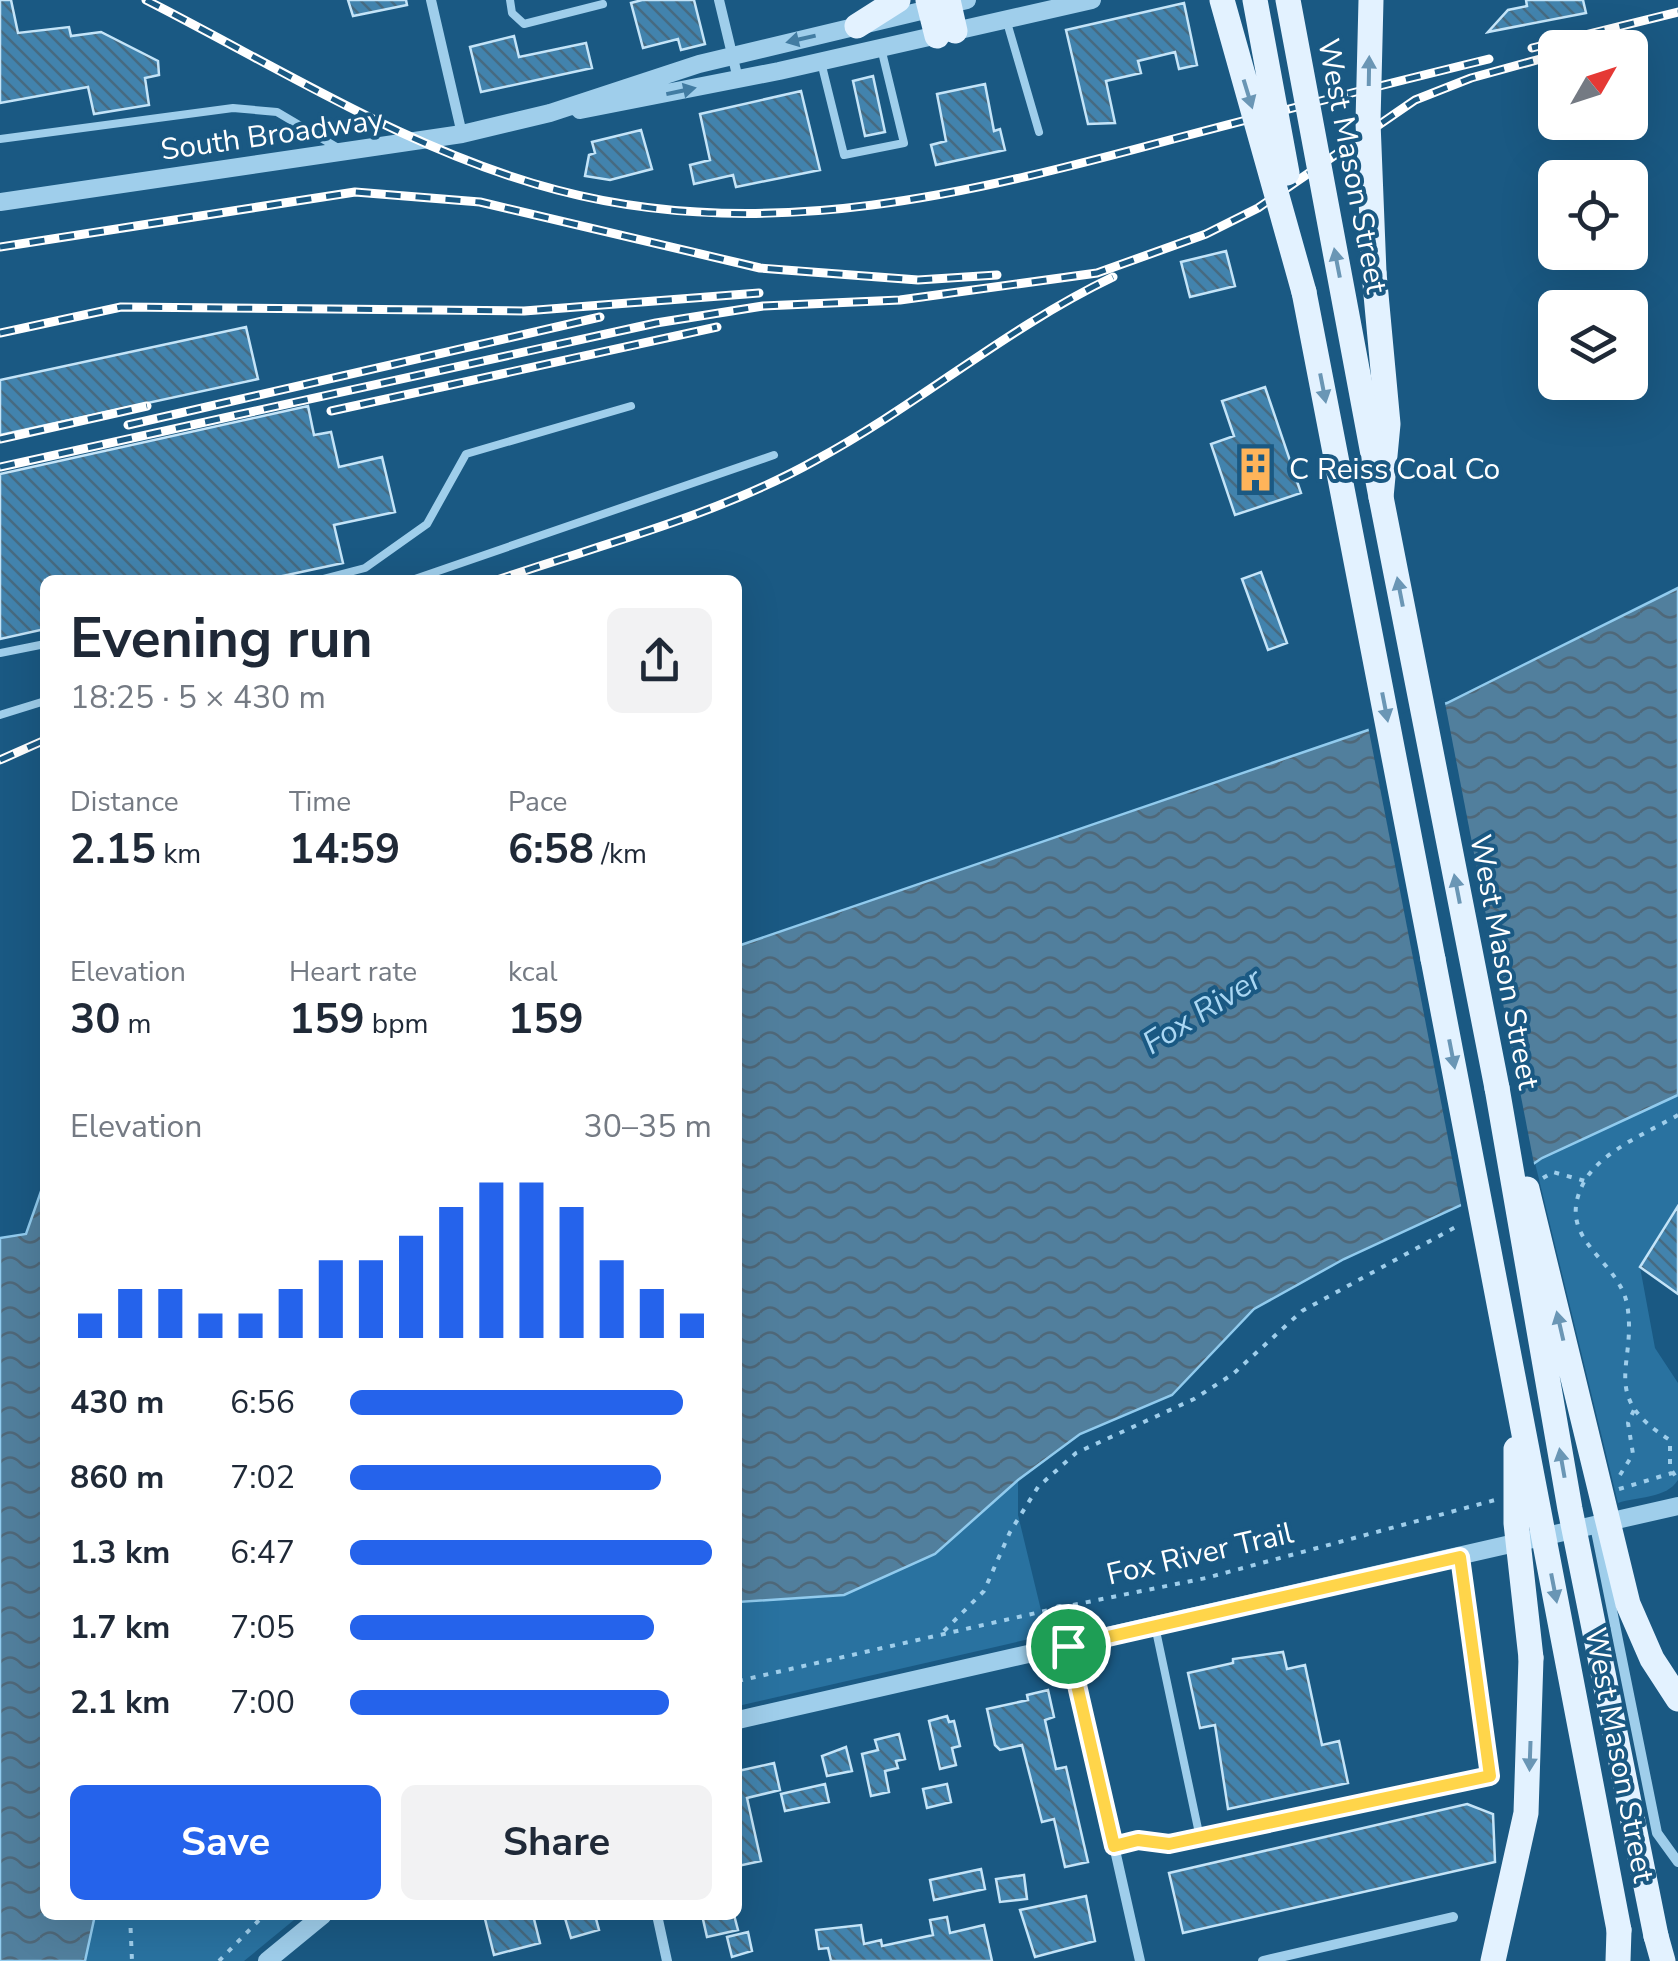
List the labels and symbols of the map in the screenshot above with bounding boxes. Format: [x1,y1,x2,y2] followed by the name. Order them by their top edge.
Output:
[1538,30,1648,140] north arrow
[785,32,816,48] one-way arrow
[1307,35,1397,298] street label: West Mason Street
[1362,54,1378,86] one-way arrow
[1241,79,1256,110] one-way arrow
[665,83,696,99] one-way arrow
[158,99,386,171] street label: South Broadway
[1329,248,1345,279] one-way arrow
[1316,373,1331,404] one-way arrow
[1232,445,1280,493] building icon: C Reiss Coal Co
[1289,449,1500,490] place label: C Reiss Coal Co
[1391,576,1407,607] one-way arrow
[1378,692,1393,723] one-way arrow
[1459,831,1549,1094] street label: West Mason Street
[1449,873,1465,904] one-way arrow
[1134,957,1271,1064] water label: Fox River
[1444,1039,1460,1070] one-way arrow
[1552,1310,1567,1341] one-way arrow
[1554,1446,1569,1478] one-way arrow
[1103,1513,1298,1595] street label: Fox River Trail
[1546,1573,1562,1604] one-way arrow
[1026,1604,1111,1689] pin
[1574,1624,1664,1887] street label: West Mason Street
[1522,1740,1538,1772] one-way arrow

